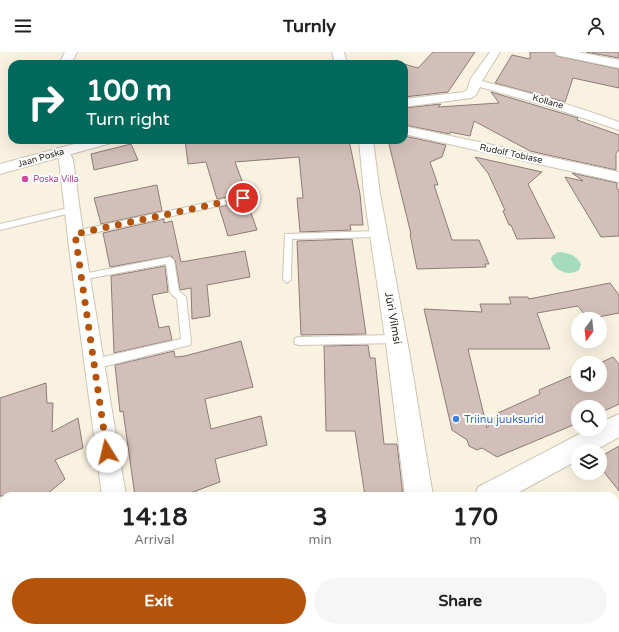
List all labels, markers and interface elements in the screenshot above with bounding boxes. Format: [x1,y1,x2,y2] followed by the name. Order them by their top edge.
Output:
[12,15,34,37] icon: menu
[283,15,336,37] text: Turnly
[585,15,607,37] icon: person
[86,74,172,108] text: 100 m
[20,76,72,128] icon: right
[531,92,565,112] street label: Kollane
[86,108,170,130] text: Turn right
[479,142,543,166] street label: Rudolf Tobiase
[17,146,65,170] street label: Jaan Poska
[20,174,30,184] marker: Poska Villa
[33,174,79,185] place label: Poska Villa
[226,181,260,215] pin
[232,187,254,209] icon: arrive
[382,291,404,345] street label: Jüri Vilmsi
[571,312,607,348] north arrow
[571,312,607,480] map controls
[571,356,607,392] button: sound
[571,400,607,436] button: search
[464,413,544,426] place label: Triinu juuksurid
[451,414,461,424] marker: Triinu juuksurid
[86,431,128,473] position arrow
[571,444,607,480] button: layers
[121,503,188,532] text: 14:18
[313,503,328,532] text: 3
[453,503,498,532] text: 170
[134,532,174,548] text: Arrival
[309,532,332,548] text: min
[469,532,481,548] text: m
[12,578,306,624] button: Exit
[314,578,607,624] button: Share

